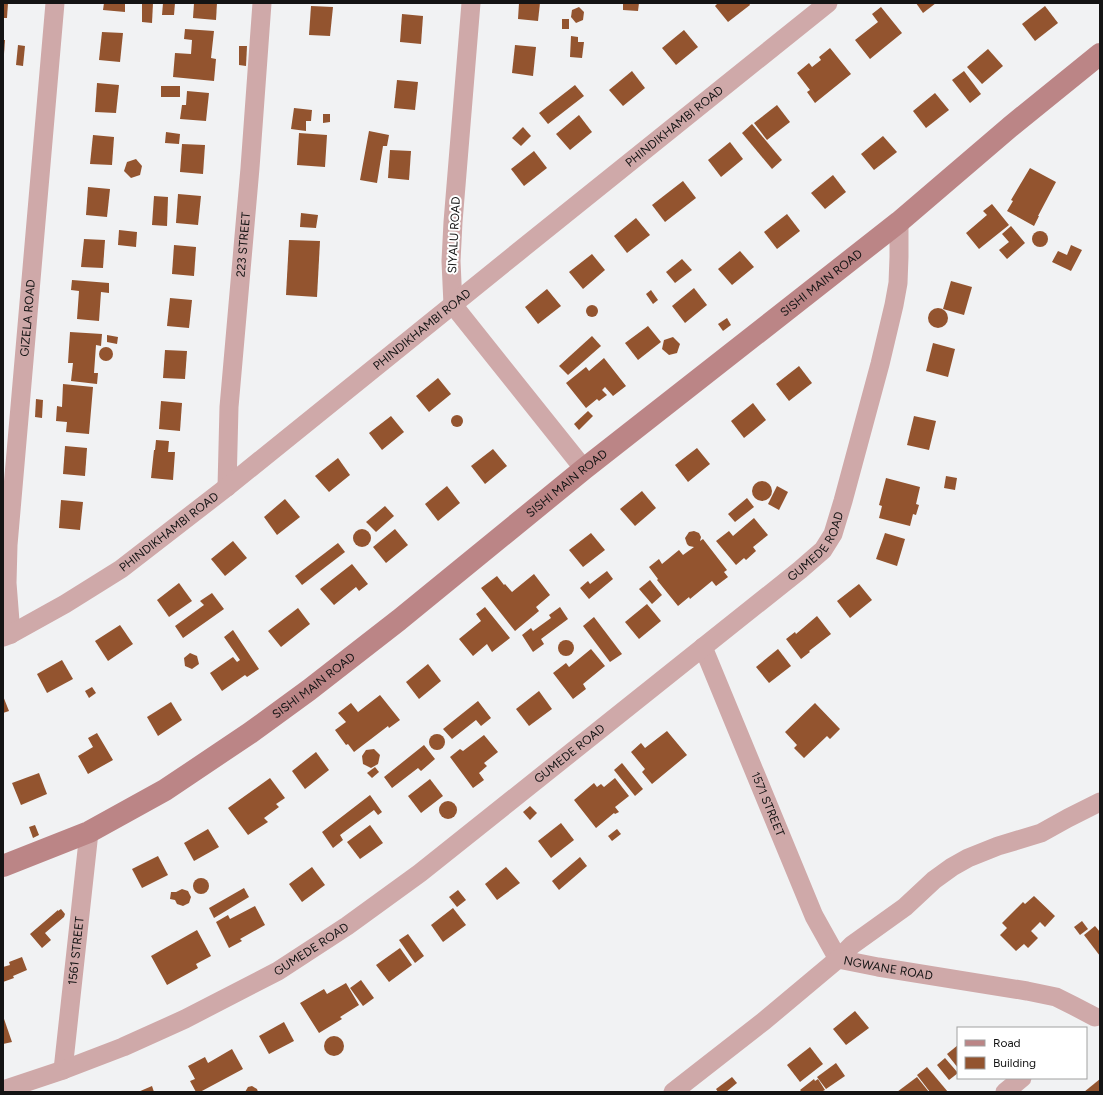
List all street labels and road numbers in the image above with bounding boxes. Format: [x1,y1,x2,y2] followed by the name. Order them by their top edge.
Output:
[623,83,726,170] street label: PHINDIKHAMBI ROAD
[445,196,463,274] street label: SIYALU ROAD
[233,211,253,278] street label: 223 STREET
[777,246,865,319] street label: SISHI MAIN ROAD
[17,279,38,357] street label: GIZELA ROAD
[370,286,474,373] street label: PHINDIKHAMBI ROAD
[523,446,610,520] street label: SISHI MAIN ROAD
[117,489,221,575] street label: PHINDIKHAMBI ROAD
[785,510,846,584] street label: GUMEDE ROAD
[269,650,358,721] street label: SISHI MAIN ROAD
[531,721,608,786] street label: GUMEDE ROAD
[748,770,788,839] street label: 1571 STREET
[65,915,87,986] street label: 1561 STREET
[271,920,351,979] street label: GUMEDE ROAD
[842,953,934,983] street label: NGWANE ROAD

